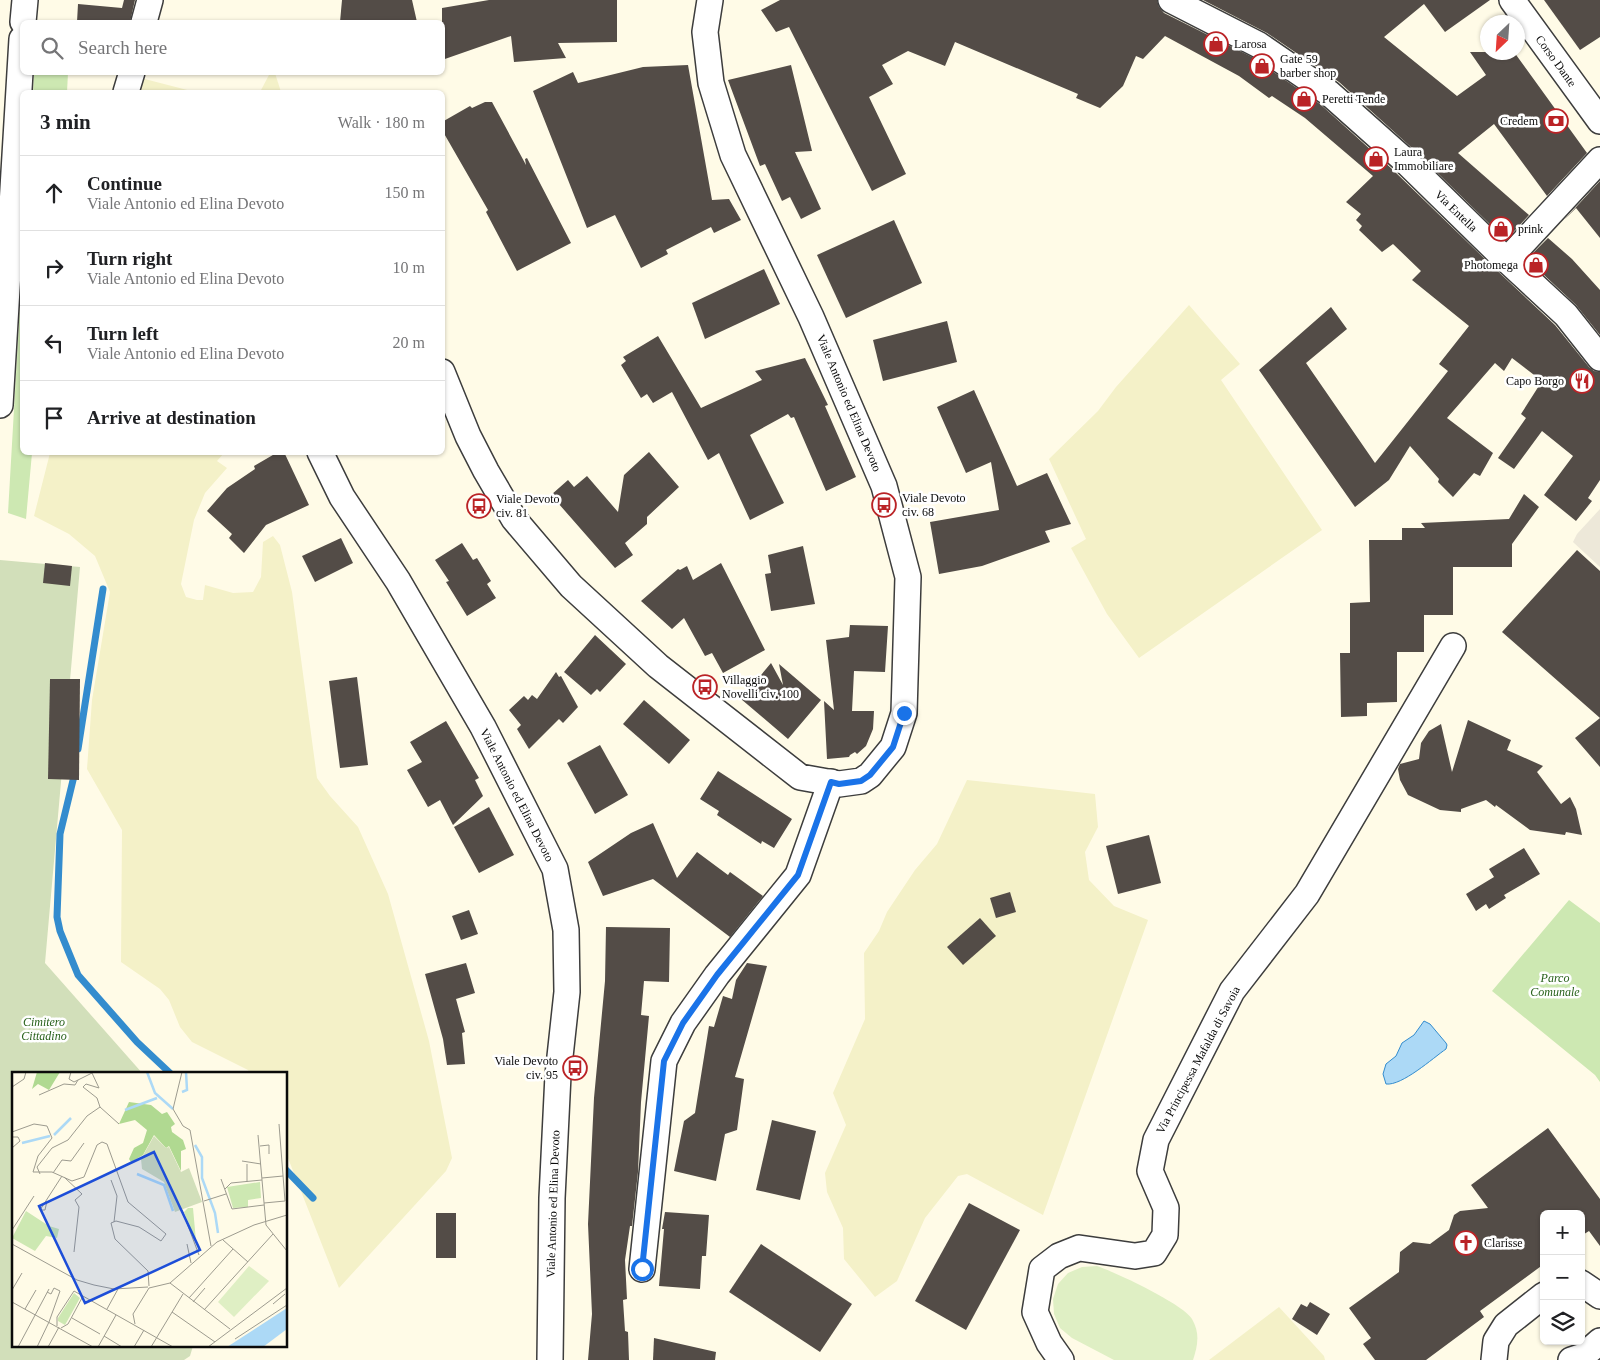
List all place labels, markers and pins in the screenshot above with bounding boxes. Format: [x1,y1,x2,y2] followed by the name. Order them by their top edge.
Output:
[1203,31,1229,57] shop icon: Larosa
[1234,37,1267,51] place label: Larosa
[1280,52,1336,80] place label: Gate 59 barber shop
[1249,53,1275,79] shop icon: Gate 59 barber shop
[1291,86,1317,112] shop icon: Peretti Tende
[1322,92,1385,106] place label: Peretti Tende
[1543,108,1569,134] bank icon: Credem
[1500,114,1539,128] place label: Credem
[1394,145,1453,173] place label: Laura Immobiliare
[1363,146,1389,172] shop icon: Laura Immobiliare
[1488,216,1514,242] shop icon: prink
[1518,222,1543,236] place label: prink
[1523,252,1549,278] shop icon: Photomega
[1464,258,1519,272] place label: Photomega
[1569,368,1595,394] restaurant icon: Capo Borgo
[1506,374,1564,388] place label: Capo Borgo
[902,491,966,519] place label: Viale Devoto civ. 68
[496,492,560,520] place label: Viale Devoto civ. 81
[871,492,897,518] bus stop icon: Viale Devoto civ. 68
[466,493,492,519] bus stop icon: Viale Devoto civ. 81
[722,673,799,701] place label: Villaggio Novelli civ. 100
[692,674,718,700] bus stop icon: Villaggio Novelli civ. 100
[494,1054,558,1082] place label: Viale Devoto civ. 95
[562,1055,588,1081] bus stop icon: Viale Devoto civ. 95
[1453,1230,1479,1256] church icon: Clarisse
[1484,1236,1523,1250] place label: Clarisse

